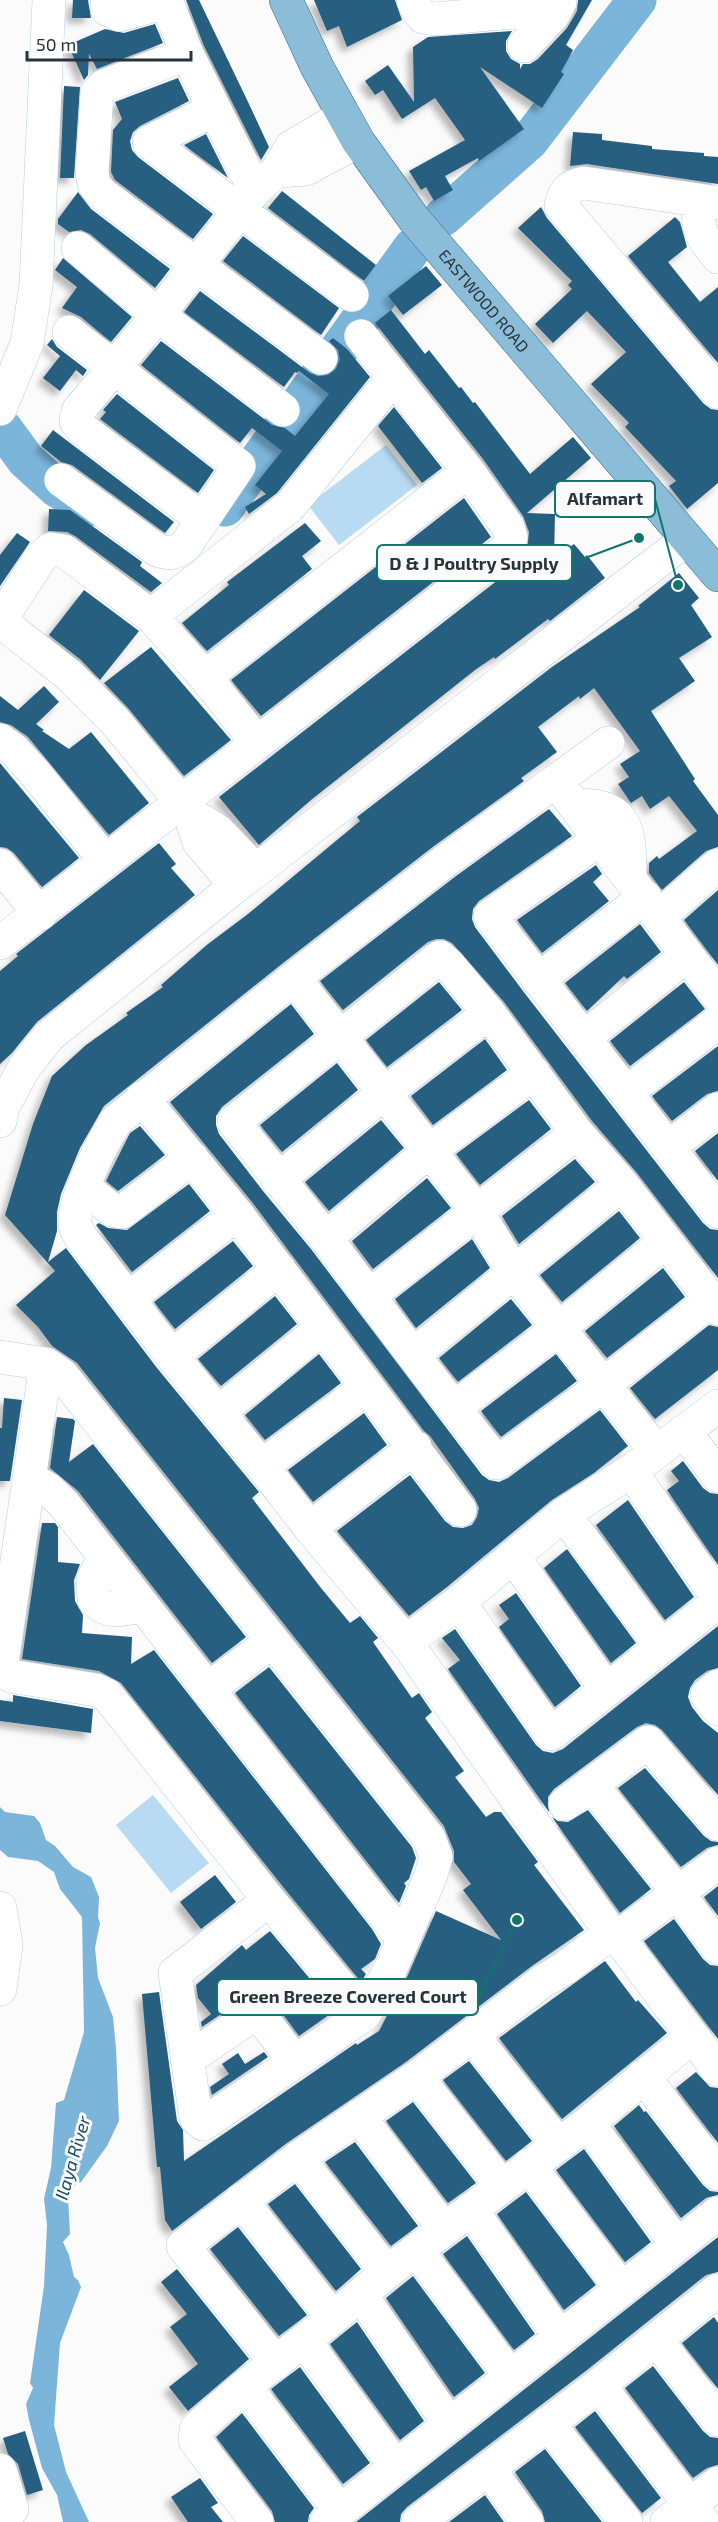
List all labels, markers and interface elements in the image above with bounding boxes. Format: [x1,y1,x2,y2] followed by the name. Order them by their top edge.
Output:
[27,24,190,62] scale bar
[36,33,76,55] text: 50 m
[435,245,533,356] street label: EASTWOOD ROAD
[555,481,655,517] callout: Alfamart
[567,487,644,509] text: Alfamart
[377,545,572,581] callout: D & J Poultry Supply
[389,552,559,574] text: D & J Poultry Supply
[217,1979,478,2015] callout: Green Breeze Covered Court
[229,1985,467,2007] text: Green Breeze Covered Court
[50,2112,95,2202] water label: Ilaya River

